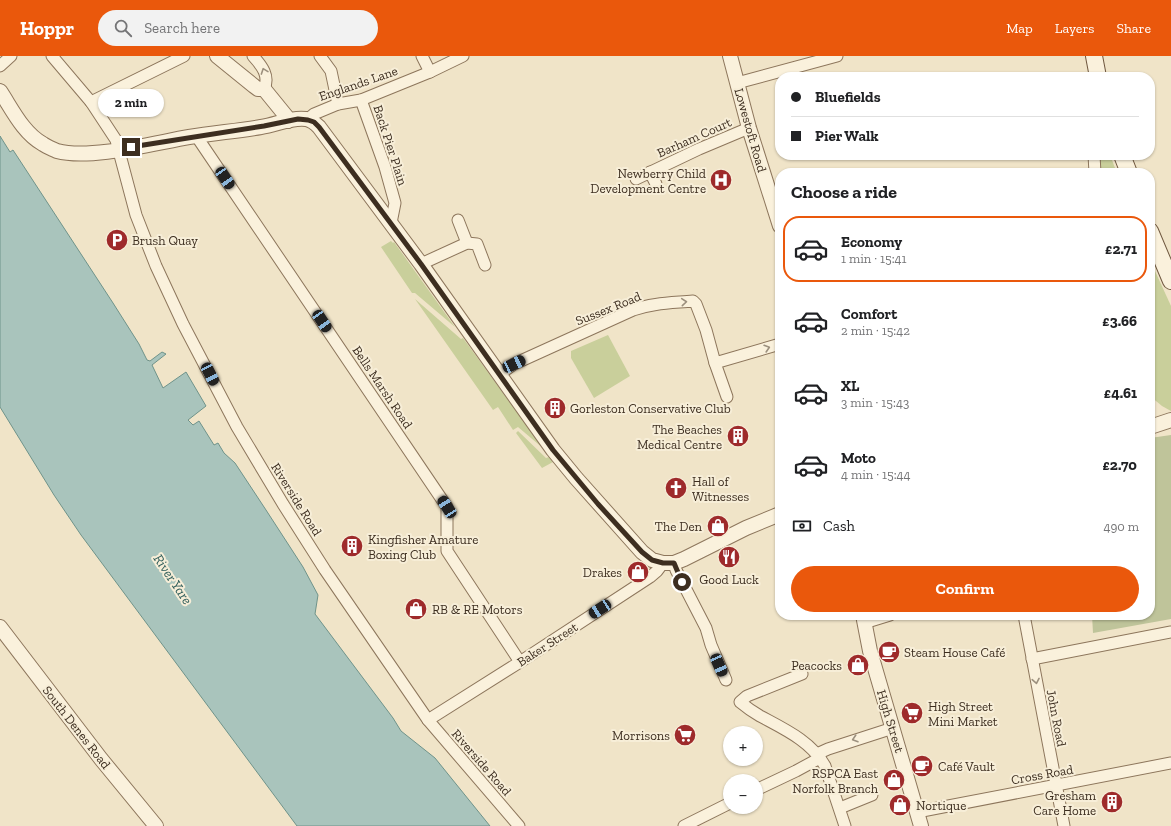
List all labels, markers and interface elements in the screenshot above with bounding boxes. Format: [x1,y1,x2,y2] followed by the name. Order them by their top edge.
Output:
[98,10,378,46] search box
[20,17,74,40] text: Hoppr
[112,17,134,39] icon: search
[144,19,220,37] text: Search here
[1006,20,1033,37] text: Map
[1055,20,1094,37] text: Layers
[1116,20,1151,37] text: Share
[317,63,399,104] street label: Englands Lane
[260,68,268,75] one-way arrow
[731,86,770,174] street label: Lowestoft Road
[815,88,881,106] text: Bluefields
[98,89,164,117] callout: 2 min
[115,95,147,110] text: 2 min
[370,103,411,188] street label: Back Pier Plain
[655,114,734,161] street label: Barham Court
[815,127,879,145] text: Pier Walk
[122,138,140,156] route end
[213,165,237,191] car
[590,166,706,196] place label: Newberry Child Development Centre
[708,167,734,193] hospital icon: Newberry Child Development Centre
[791,181,897,203] text: Choose a ride
[104,227,130,253] parking icon: Brush Quay
[793,231,829,267] icon: car
[132,233,198,248] place label: Brush Quay
[841,233,902,251] text: Economy
[1105,240,1137,258] text: £2.71
[841,251,907,266] text: 1 min · 15:41
[573,289,643,328] street label: Sussex Road
[681,298,687,307] one-way arrow
[793,303,829,339] icon: car
[841,305,897,323] text: Comfort
[310,308,334,334] car
[1102,312,1137,330] text: £3.66
[841,323,910,338] text: 2 min · 15:42
[349,343,416,431] street label: Bells Marsh Road
[763,344,770,353] one-way arrow
[501,353,527,375] car
[199,361,221,387] car
[793,375,829,411] icon: car
[841,377,859,395] text: XL
[1104,384,1137,402] text: £4.61
[542,395,568,421] building icon: Gorleston Conservative Club
[841,395,909,410] text: 3 min · 15:43
[570,401,731,416] place label: Gorleston Conservative Club
[637,422,722,452] place label: The Beaches Medical Centre
[725,423,751,449] building icon: The Beaches Medical Centre
[793,447,829,483] icon: car
[841,449,876,467] text: Moto
[1102,456,1137,474] text: £2.70
[268,460,325,538] street label: Riverside Road
[841,467,911,482] text: 4 min · 15:44
[692,474,749,504] place label: Hall of Witnesses
[663,475,689,501] church icon: Hall of Witnesses
[435,494,459,520] car
[705,513,731,539] shop icon: The Den
[791,515,813,537] icon: cash
[823,517,855,535] text: Cash
[655,519,703,534] place label: The Den
[1103,519,1139,534] text: 490 m
[368,532,478,562] place label: Kingfisher Amature Boxing Club
[339,533,365,559] building icon: Kingfisher Amature Boxing Club
[716,544,742,570] restaurant icon: Good Luck
[150,551,196,608] water label: River Yare
[625,559,651,585] shop icon: Drakes
[583,565,622,580] place label: Drakes
[791,566,1139,612] button: Confirm
[699,572,759,587] place label: Good Luck
[673,573,691,591] route start
[403,596,429,622] shop icon: RB & RE Motors
[587,597,613,621] car
[432,602,523,617] place label: RB & RE Motors
[514,619,581,670] street label: Baker Street
[876,639,902,665] cafe icon: Steam House Café
[904,645,1005,660] place label: Steam House Café
[709,652,729,678] car
[845,652,871,678] shop icon: Peacocks
[791,658,842,673] place label: Peacocks
[1031,678,1040,684] one-way arrow
[40,683,114,772] street label: South Denes Road
[874,688,907,755] street label: High Street
[1044,688,1069,748] street label: John Road
[928,699,998,729] place label: High Street Mini Market
[899,700,925,726] supermarket icon: High Street Mini Market
[672,722,698,748] supermarket icon: Morrisons
[449,726,514,799] street label: Riverside Road
[723,726,763,814] map controls
[723,726,763,766] button: +
[612,728,670,743] place label: Morrisons
[852,734,859,743] one-way arrow
[909,753,935,779] cafe icon: Café Vault
[938,759,995,774] place label: Café Vault
[1010,762,1074,787] street label: Cross Road
[792,766,879,796] place label: RSPCA East Norfolk Branch
[881,767,907,793] shop icon: RSPCA East Norfolk Branch
[723,774,763,814] button: −
[1033,788,1097,818] place label: Gresham Care Home
[1099,789,1125,815] building icon: Gresham Care Home
[887,792,913,818] shop icon: Nortique
[916,798,966,813] place label: Nortique

